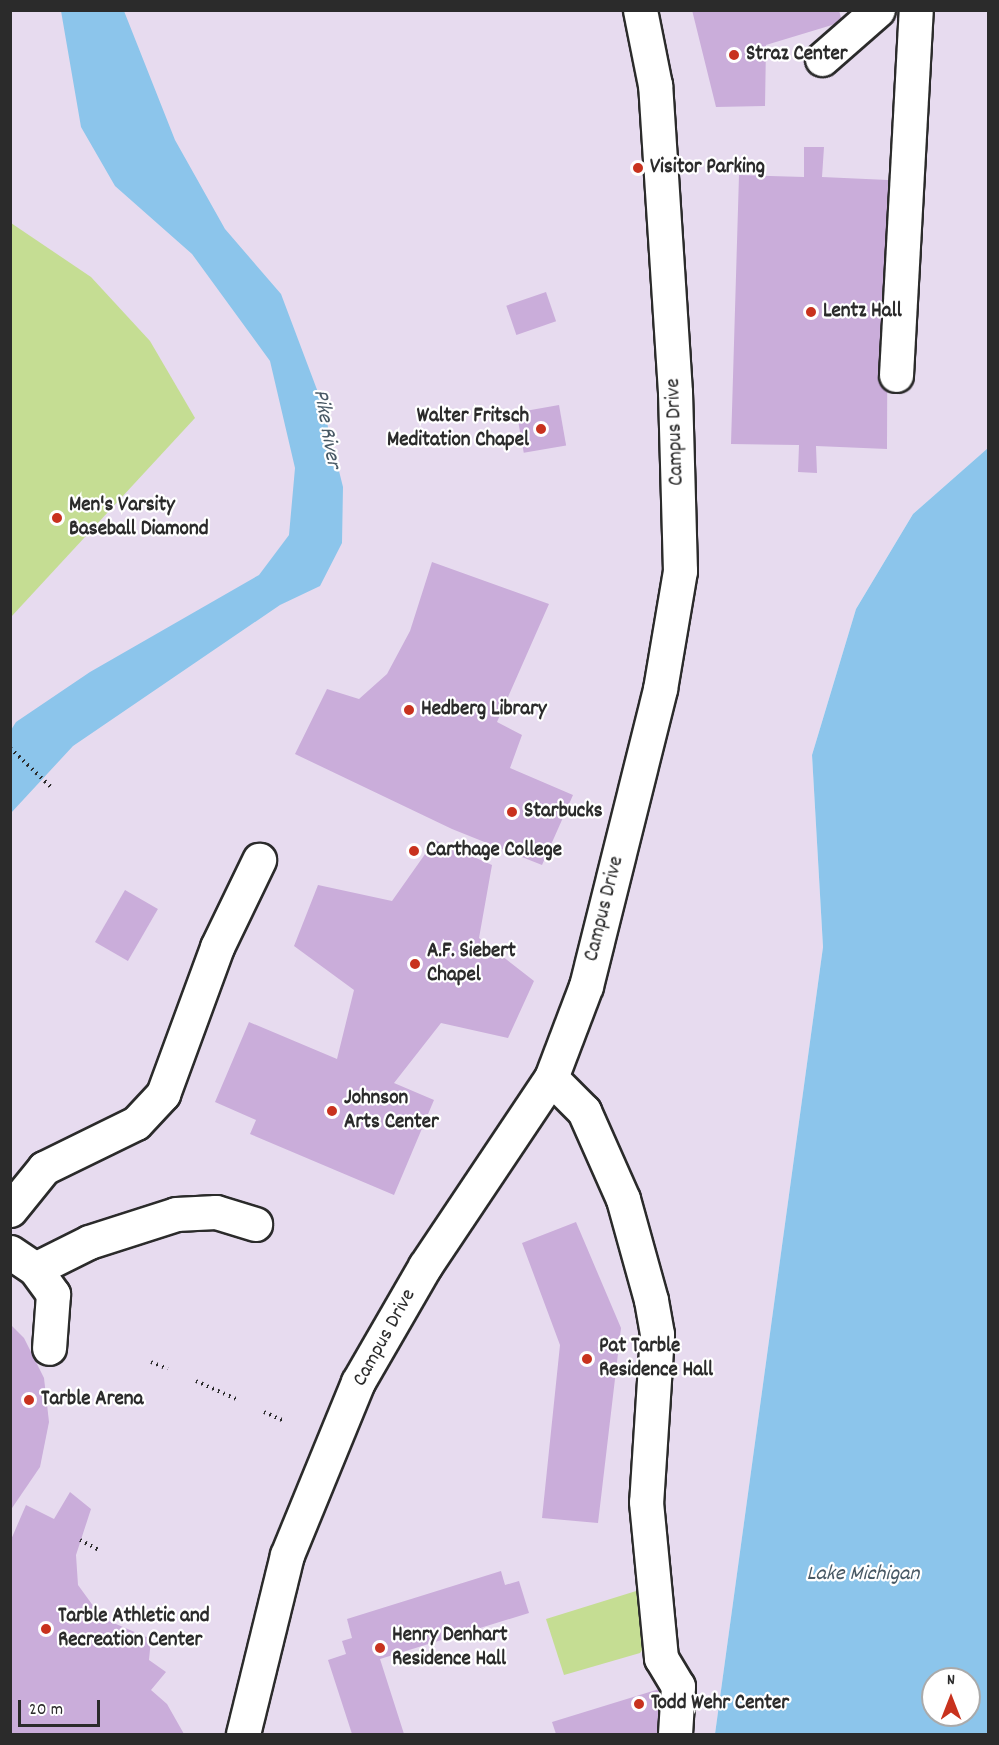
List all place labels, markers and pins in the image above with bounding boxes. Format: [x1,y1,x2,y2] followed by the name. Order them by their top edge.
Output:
[746,42,848,68] place label: Straz Center
[727,48,741,62] marker: Straz Center
[650,155,765,181] place label: Visitor Parking
[631,161,645,175] marker: Visitor Parking
[823,299,902,325] place label: Lentz Hall
[804,305,818,319] marker: Lentz Hall
[387,404,529,454] place label: Walter Fritsch Meditation Chapel
[534,422,548,436] marker: Walter Fritsch Meditation Chapel
[69,493,208,543] place label: Men's Varsity Baseball Diamond
[50,511,64,525] marker: Men's Varsity Baseball Diamond
[421,697,546,723] place label: Hedberg Library
[402,703,416,717] marker: Hedberg Library
[524,799,603,825] place label: Starbucks
[505,805,519,819] marker: Starbucks
[426,838,562,864] place label: Carthage College
[407,844,421,858] marker: Carthage College
[427,939,516,989] place label: A.F. Siebert Chapel
[408,957,422,971] marker: A.F. Siebert Chapel
[344,1086,439,1136] place label: Johnson Arts Center
[325,1104,339,1118] marker: Johnson Arts Center
[599,1334,713,1384] place label: Pat Tarble Residence Hall
[580,1352,594,1366] marker: Pat Tarble Residence Hall
[41,1387,143,1413] place label: Tarble Arena
[22,1393,36,1407] marker: Tarble Arena
[58,1604,209,1654] place label: Tarble Athletic and Recreation Center
[39,1622,53,1636] marker: Tarble Athletic and Recreation Center
[392,1623,508,1673] place label: Henry Denhart Residence Hall
[373,1641,387,1655] marker: Henry Denhart Residence Hall
[651,1691,789,1717] place label: Todd Wehr Center
[632,1697,646,1711] marker: Todd Wehr Center

